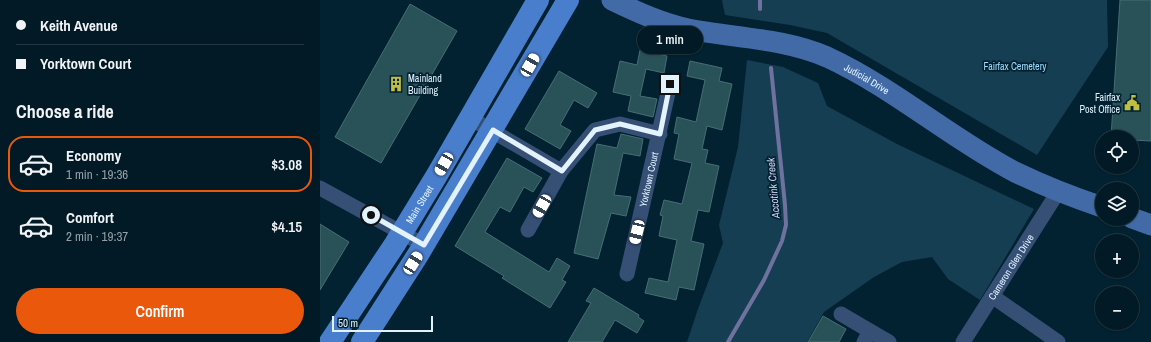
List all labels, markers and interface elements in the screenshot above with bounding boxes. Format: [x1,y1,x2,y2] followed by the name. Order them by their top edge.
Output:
[40,15,118,36] text: Keith Avenue
[637,26,703,54] callout: 1 min
[656,31,684,48] text: 1 min
[519,52,541,78] car
[40,53,131,74] text: Yorktown Court
[842,60,892,97] street label: Judicial Drive
[984,60,1047,73] park label: Fairfax Cemetery
[408,72,442,97] place label: Mainland Building
[387,75,405,93] building icon: Mainland Building
[661,75,679,93] route end
[1080,91,1121,116] place label: Fairfax Post Office
[1123,94,1141,112] public building icon: Fairfax Post Office
[16,99,114,124] text: Choose a ride
[1095,130,1139,330] map controls
[1095,130,1139,174] button: locate
[66,145,121,166] text: Economy
[18,146,54,182] icon: car
[636,150,661,208] street label: Yorktown Court
[433,151,455,177] car
[271,154,302,175] text: $3.08
[763,156,783,220] water label: Accotink Creek
[66,166,128,183] text: 1 min · 19:36
[403,182,436,226] street label: Main Street
[1095,182,1139,226] button: layers
[531,193,553,219] car
[362,206,380,224] route start
[66,207,114,228] text: Comfort
[18,208,54,244] icon: car
[271,216,302,237] text: $4.15
[628,219,646,245] car
[66,228,128,245] text: 2 min · 19:37
[985,231,1036,302] street label: Cameron Glen Drive
[1095,234,1139,278] button: +
[402,250,424,276] car
[1095,286,1139,330] button: −
[16,288,304,334] button: Confirm
[332,314,433,333] scale bar
[338,316,358,330] text: 50 m

